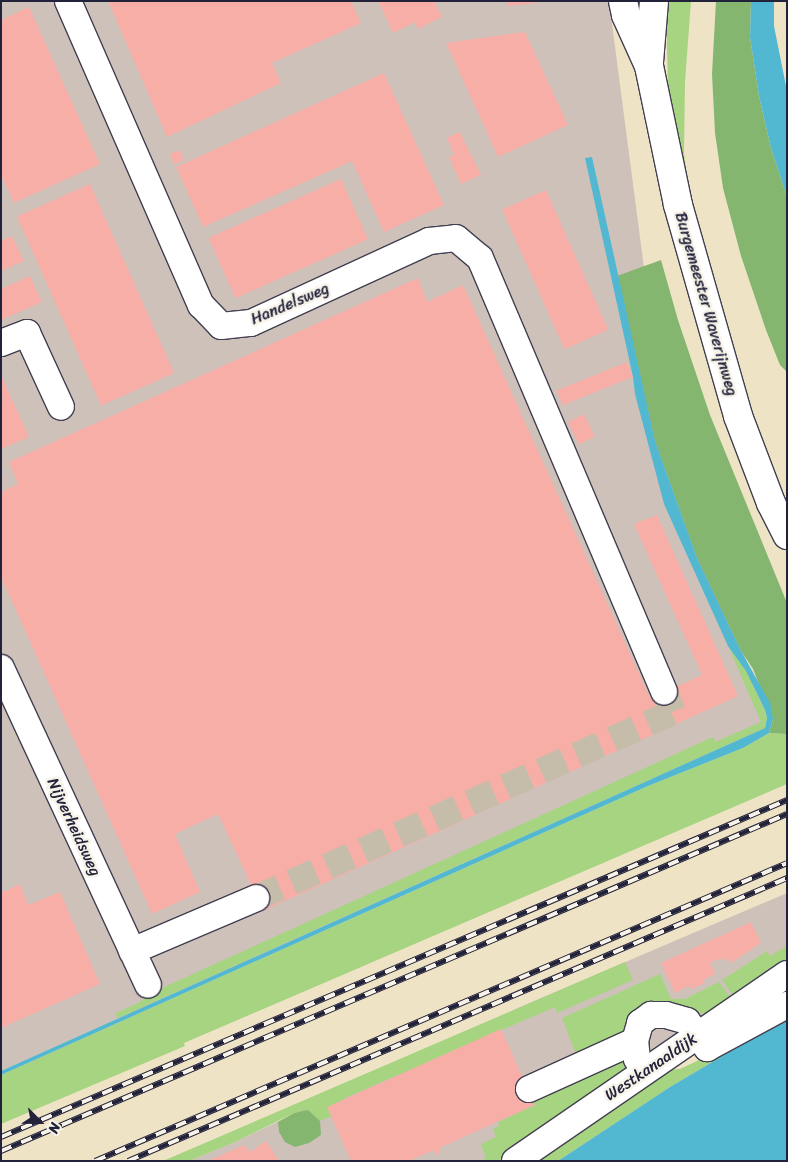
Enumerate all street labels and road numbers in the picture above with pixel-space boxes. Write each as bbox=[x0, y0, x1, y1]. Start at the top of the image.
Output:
street label: Burgemeester Waverijnweg bbox=[670, 210, 742, 398]
street label: Handelsweg bbox=[248, 279, 332, 329]
street label: Nijverheidsweg bbox=[43, 775, 105, 879]
street label: Westkanaaldijk bbox=[601, 1029, 701, 1105]

